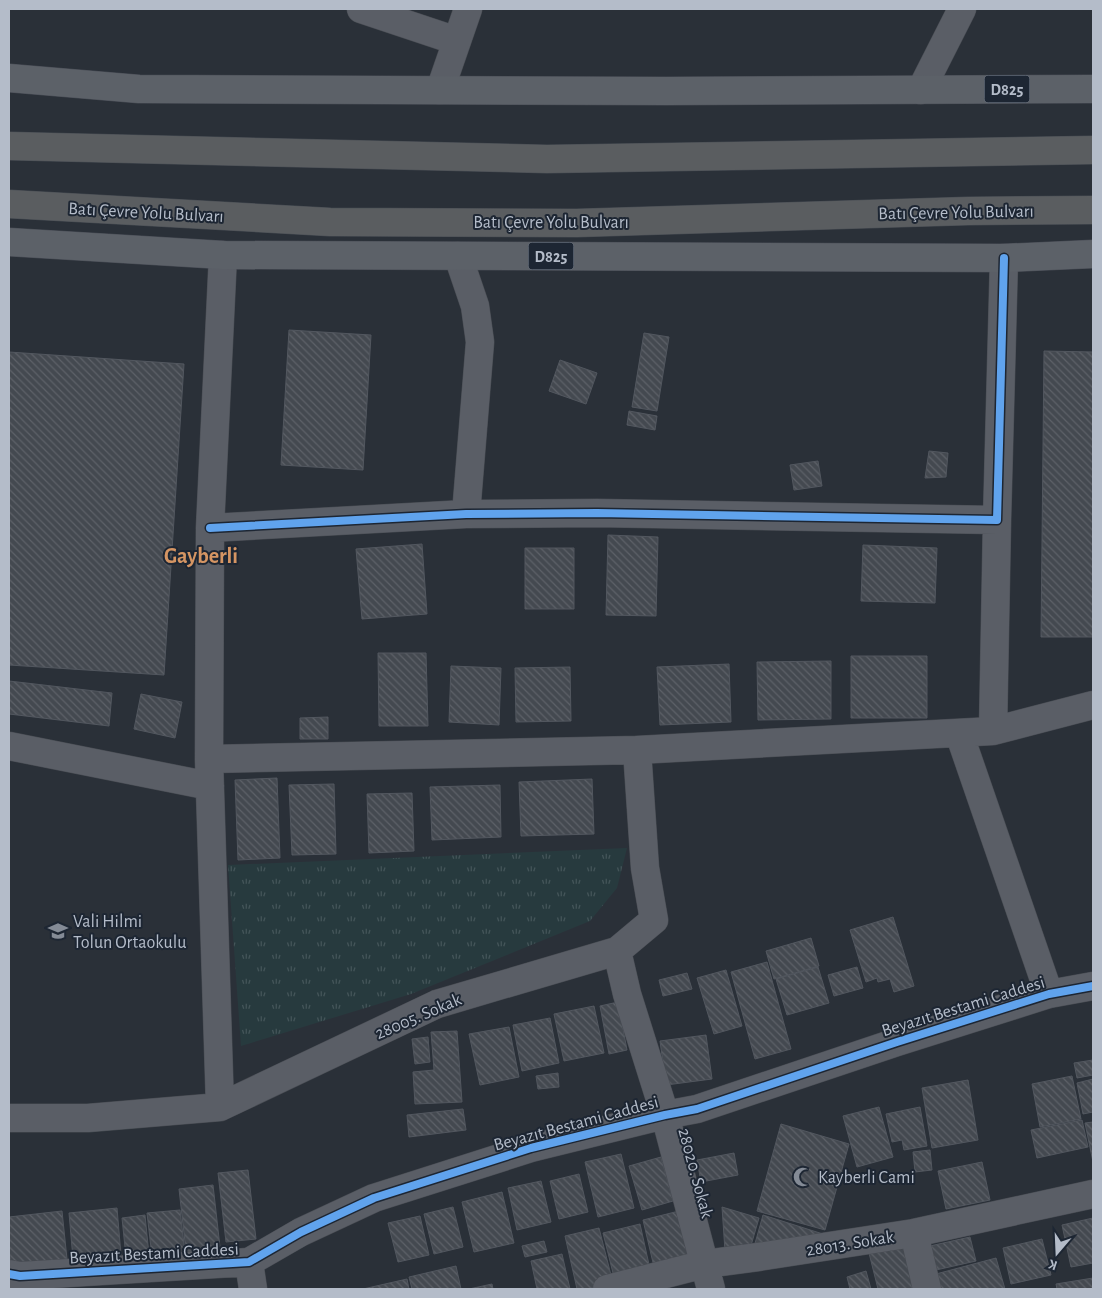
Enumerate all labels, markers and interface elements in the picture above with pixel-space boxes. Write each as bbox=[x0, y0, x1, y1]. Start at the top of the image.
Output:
road number: D825 bbox=[984, 76, 1030, 102]
street label: Batı Çevre Yolu Bulvarı bbox=[68, 200, 224, 226]
street label: Batı Çevre Yolu Bulvarı bbox=[878, 203, 1034, 223]
street label: Batı Çevre Yolu Bulvarı bbox=[473, 214, 629, 232]
road number: D825 bbox=[528, 242, 574, 270]
district label: Gayberli bbox=[164, 545, 238, 568]
place label: Vali Hilmi Tolun Ortaokulu bbox=[73, 913, 186, 952]
school or university icon: Vali Hilmi Tolun Ortaokulu bbox=[47, 920, 69, 942]
street label: Beyazıt Bestami Caddesi bbox=[880, 974, 1047, 1040]
street label: 28005. Sokak bbox=[373, 990, 465, 1043]
street label: Beyazıt Bestami Caddesi bbox=[492, 1093, 661, 1155]
street label: 28020. Sokak bbox=[674, 1126, 716, 1221]
mosque icon: Kayberli Cami bbox=[792, 1166, 814, 1188]
place label: Kayberli Cami bbox=[818, 1169, 915, 1187]
street label: 28013. Sokak bbox=[805, 1228, 896, 1260]
north arrow bbox=[1032, 1228, 1082, 1278]
street label: Beyazıt Bestami Caddesi bbox=[69, 1241, 239, 1267]
text: K bbox=[1046, 1256, 1059, 1272]

